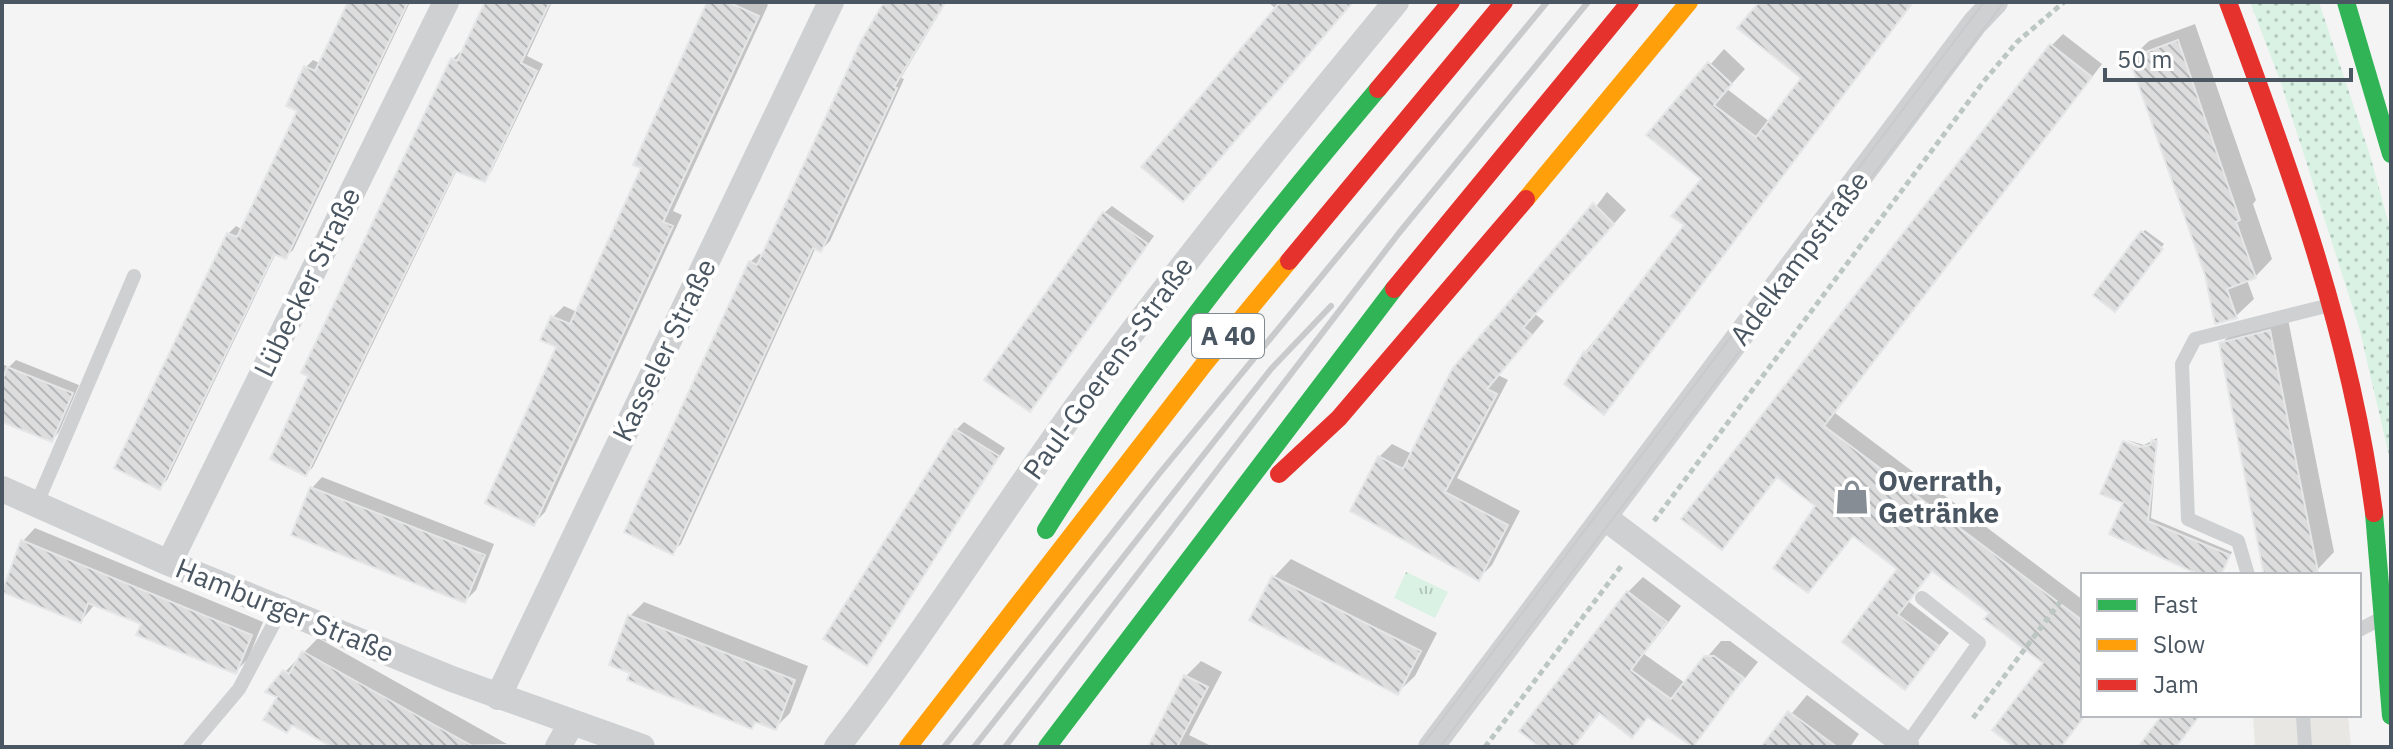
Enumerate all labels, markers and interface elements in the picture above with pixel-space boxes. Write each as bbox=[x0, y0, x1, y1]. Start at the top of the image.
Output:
scale bar bbox=[2105, 32, 2351, 82]
text: 50 m bbox=[2117, 43, 2172, 75]
street label: Adelkampstraße bbox=[1721, 163, 1876, 352]
street label: Lübecker Straße bbox=[245, 181, 368, 383]
street label: Paul-Goerens-Straße bbox=[1014, 249, 1201, 487]
street label: Kasseler Straße bbox=[603, 252, 724, 447]
road number: A 40 bbox=[1192, 314, 1264, 358]
place label: Overrath, Getränke bbox=[1878, 462, 2003, 531]
shop icon: Overrath, Getränke bbox=[1833, 478, 1871, 516]
street label: Hamburger Straße bbox=[171, 549, 400, 670]
legend bbox=[2081, 573, 2361, 717]
text: Fast bbox=[2153, 588, 2198, 620]
text: Slow bbox=[2153, 628, 2205, 660]
text: Jam bbox=[2153, 668, 2199, 700]

